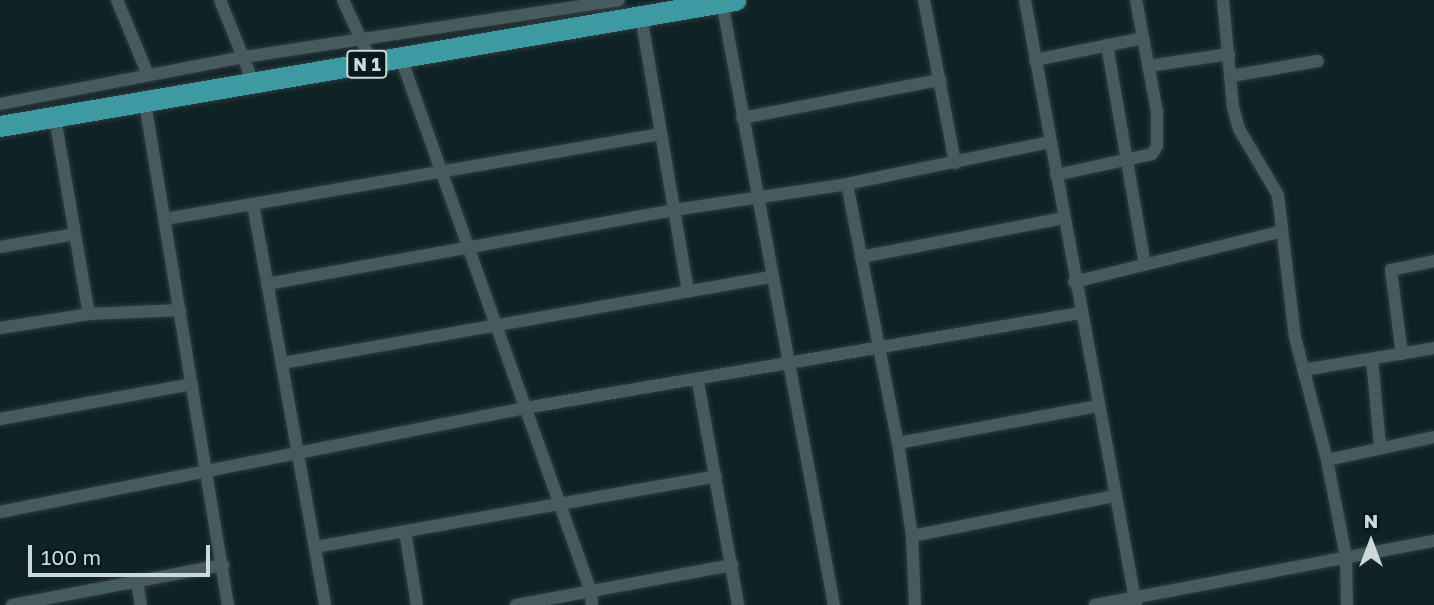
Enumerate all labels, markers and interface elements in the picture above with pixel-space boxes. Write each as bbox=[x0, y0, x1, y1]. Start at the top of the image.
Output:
road number: N 1 bbox=[346, 50, 388, 78]
north arrow bbox=[1336, 507, 1406, 577]
text: N bbox=[1364, 509, 1378, 532]
scale bar bbox=[32, 532, 214, 576]
text: 100 m bbox=[41, 544, 101, 570]

